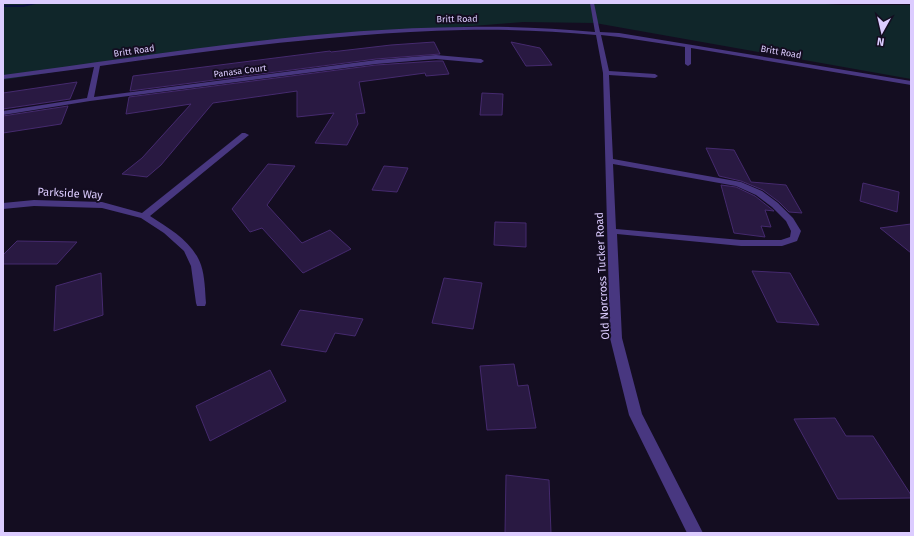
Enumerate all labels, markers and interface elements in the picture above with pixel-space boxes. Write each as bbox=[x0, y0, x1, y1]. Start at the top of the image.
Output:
north arrow bbox=[862, 12, 902, 52]
street label: Britt Road bbox=[436, 14, 478, 24]
text: N bbox=[876, 34, 885, 48]
street label: Britt Road bbox=[113, 43, 155, 59]
street label: Britt Road bbox=[760, 44, 802, 60]
street label: Panasa Court bbox=[213, 63, 268, 79]
street label: Parkside Way bbox=[37, 185, 104, 202]
street label: Old Norcross Tucker Road bbox=[593, 212, 612, 340]

